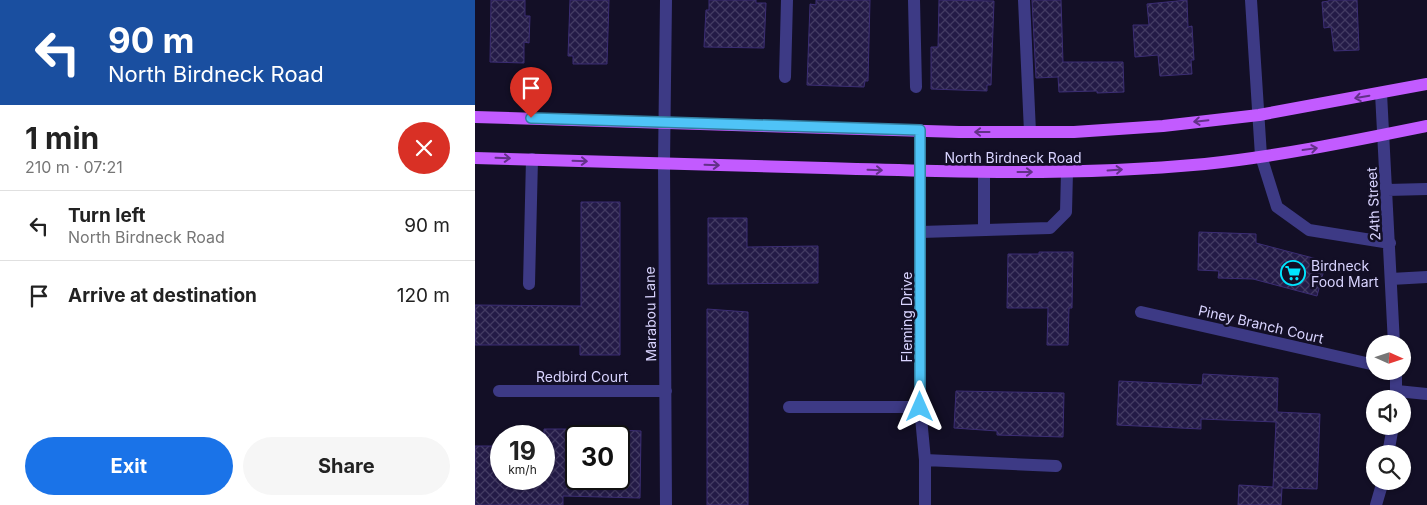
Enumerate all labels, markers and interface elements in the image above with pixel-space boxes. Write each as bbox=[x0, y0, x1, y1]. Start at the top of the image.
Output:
text: 90 m bbox=[108, 19, 195, 61]
icon: left bbox=[25, 20, 90, 85]
text: North Birdneck Road bbox=[108, 61, 324, 87]
pin bbox=[510, 67, 552, 118]
icon: arrive bbox=[517, 74, 545, 102]
one-way arrow bbox=[1354, 92, 1370, 102]
one-way arrow bbox=[1194, 116, 1210, 126]
text: 1 min bbox=[25, 120, 99, 156]
button: close bbox=[398, 122, 450, 174]
one-way arrow bbox=[974, 127, 990, 137]
one-way arrow bbox=[1301, 144, 1317, 154]
street label: North Birdneck Road bbox=[944, 149, 1082, 166]
one-way arrow bbox=[495, 154, 511, 163]
one-way arrow bbox=[572, 156, 588, 165]
text: 210 m · 07:21 bbox=[25, 157, 123, 177]
one-way arrow bbox=[704, 160, 720, 169]
one-way arrow bbox=[867, 165, 883, 174]
one-way arrow bbox=[1107, 165, 1123, 174]
street label: 24th Street bbox=[1363, 166, 1383, 241]
one-way arrow bbox=[1017, 168, 1033, 177]
text: Turn left bbox=[68, 204, 146, 227]
icon: left bbox=[25, 212, 53, 240]
text: 90 m bbox=[404, 214, 450, 237]
text: North Birdneck Road bbox=[68, 227, 225, 247]
place label: Birdneck Food Mart bbox=[1311, 257, 1379, 290]
supermarket icon: Birdneck Food Mart bbox=[1280, 260, 1306, 286]
street label: Marabou Lane bbox=[641, 266, 659, 362]
street label: Fleming Drive bbox=[898, 271, 915, 363]
icon: arrive bbox=[25, 282, 53, 310]
text: Arrive at destination bbox=[68, 284, 257, 307]
text: 120 m bbox=[397, 284, 450, 307]
street label: Piney Branch Court bbox=[1197, 301, 1326, 347]
north arrow bbox=[1366, 335, 1411, 380]
map controls bbox=[1366, 335, 1411, 490]
street label: Redbird Court bbox=[536, 368, 628, 385]
position arrow bbox=[893, 380, 945, 432]
button: sound bbox=[1366, 390, 1411, 435]
speed limit sign: 30 bbox=[565, 425, 630, 490]
text: 19 bbox=[509, 436, 536, 466]
button: Exit bbox=[25, 437, 233, 495]
button: Share bbox=[243, 437, 450, 495]
button: search bbox=[1366, 445, 1411, 490]
text: km/h bbox=[508, 462, 537, 477]

